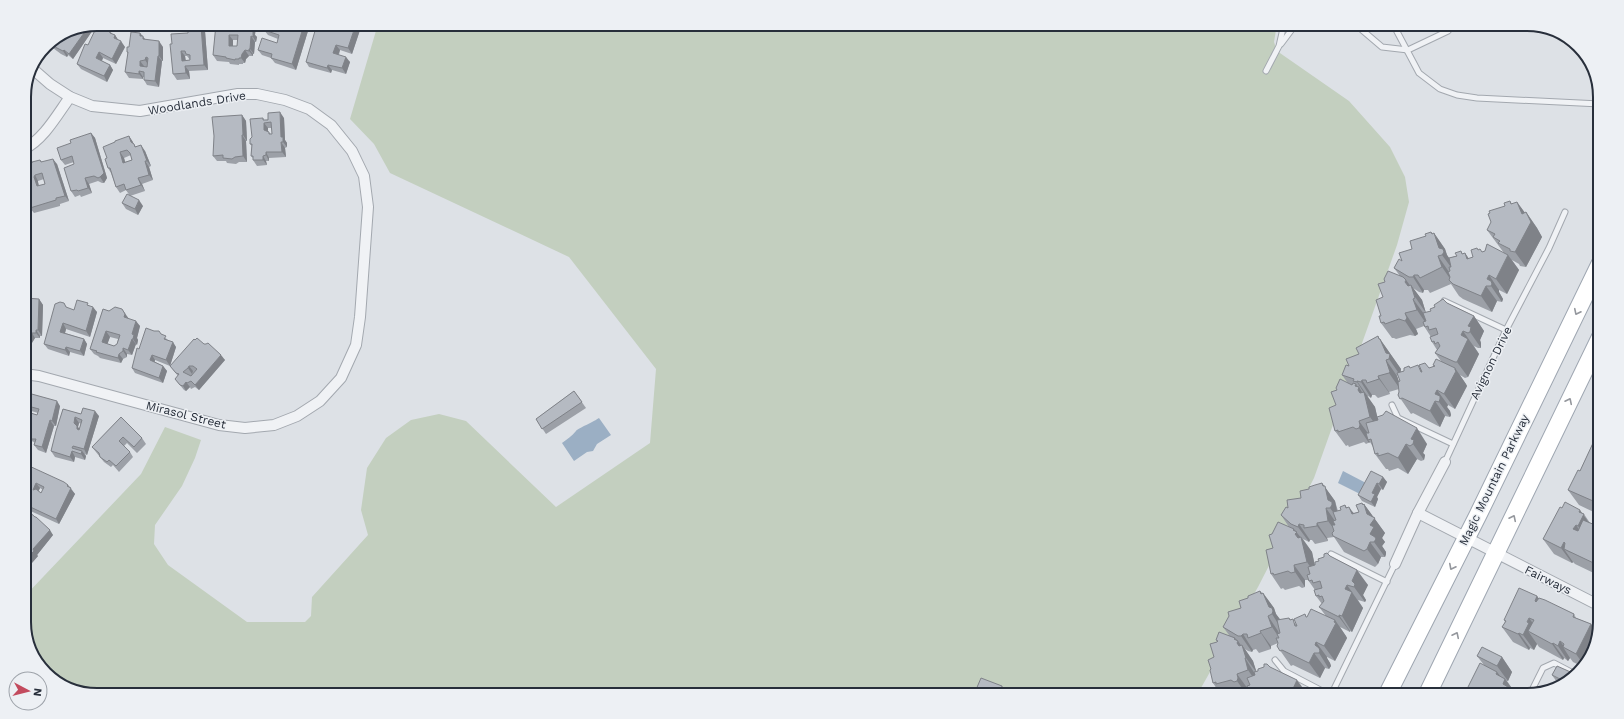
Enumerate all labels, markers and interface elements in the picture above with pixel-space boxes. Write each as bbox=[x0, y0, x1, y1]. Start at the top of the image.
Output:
street label: Woodlands Drive bbox=[147, 88, 247, 118]
one-way arrow bbox=[1574, 308, 1582, 315]
street label: Avignon Drive bbox=[1467, 324, 1515, 402]
street label: Mirasol Street bbox=[145, 398, 227, 432]
one-way arrow bbox=[1564, 398, 1572, 406]
street label: Magic Mountain Parkway bbox=[1456, 411, 1532, 548]
one-way arrow bbox=[1508, 515, 1516, 523]
one-way arrow bbox=[1449, 562, 1456, 570]
street label: Fairways bbox=[1522, 563, 1574, 597]
one-way arrow bbox=[1451, 632, 1459, 639]
north arrow bbox=[8, 671, 48, 711]
text: N bbox=[30, 687, 44, 697]

